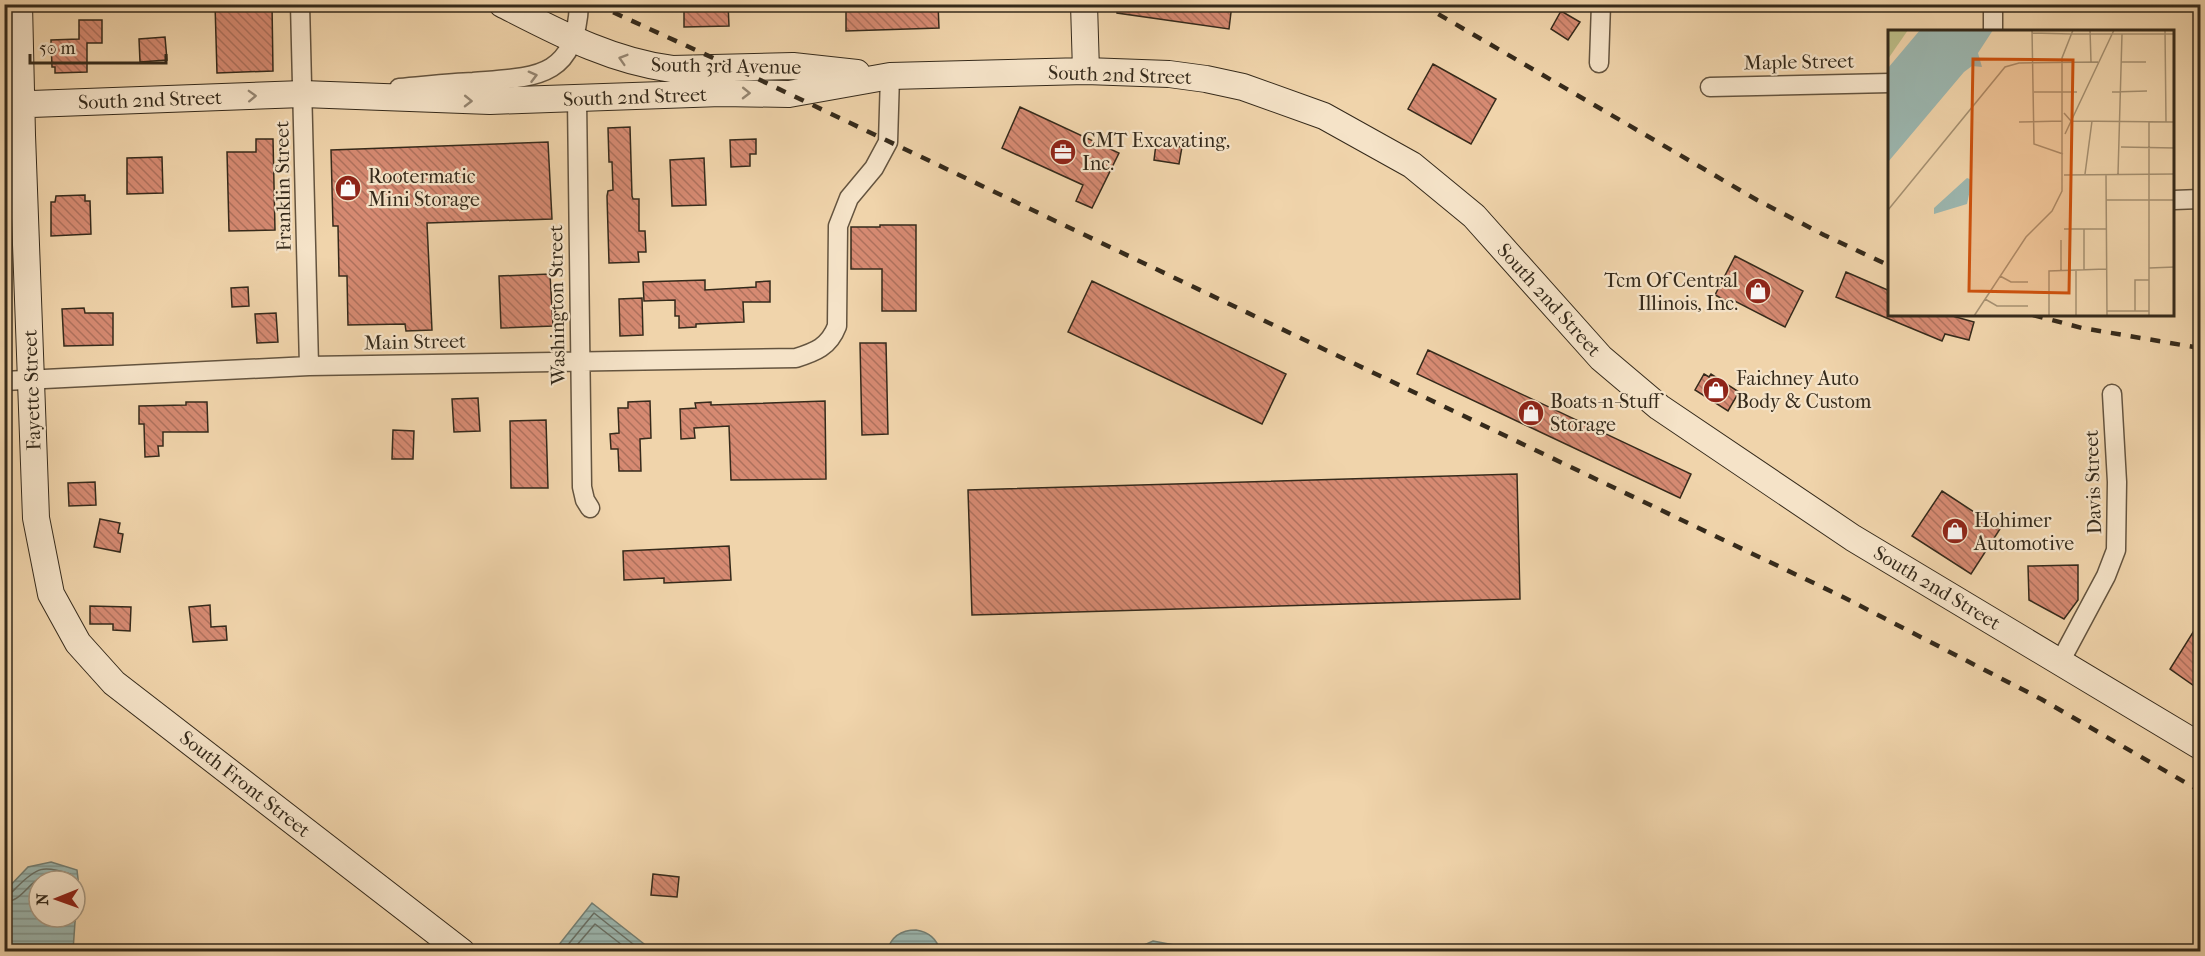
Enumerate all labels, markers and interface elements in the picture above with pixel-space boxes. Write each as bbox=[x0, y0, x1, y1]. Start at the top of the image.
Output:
scale bar bbox=[30, 27, 166, 65]
inset map bbox=[1888, 30, 2175, 316]
text: 50 m bbox=[39, 38, 76, 59]
street label: Maple Street bbox=[1744, 50, 1854, 74]
street label: South 3rd Avenue bbox=[651, 53, 801, 79]
one-way arrow bbox=[618, 54, 629, 66]
street label: South 2nd Street bbox=[1048, 61, 1192, 89]
one-way arrow bbox=[528, 70, 538, 83]
street label: South 2nd Street bbox=[563, 83, 707, 111]
street label: South 2nd Street bbox=[78, 86, 222, 114]
one-way arrow bbox=[742, 87, 751, 99]
one-way arrow bbox=[247, 90, 256, 103]
one-way arrow bbox=[463, 95, 472, 107]
street label: Franklin Street bbox=[270, 121, 296, 251]
place label: CMT Excavating, Inc. bbox=[1082, 129, 1230, 175]
office icon: CMT Excavating, Inc. bbox=[1048, 137, 1078, 167]
place label: Rootermatic Mini Storage bbox=[368, 165, 480, 211]
shop icon: Rootermatic Mini Storage bbox=[333, 173, 363, 203]
street label: Washington Street bbox=[544, 225, 570, 386]
street label: South 2nd Street bbox=[1492, 239, 1606, 361]
place label: Tcm Of Central Illinois, Inc. bbox=[1604, 269, 1738, 315]
shop icon: Tcm Of Central Illinois, Inc. bbox=[1743, 276, 1773, 306]
street label: Fayette Street bbox=[18, 329, 46, 451]
street label: Main Street bbox=[364, 330, 466, 354]
place label: Faichney Auto Body & Custom bbox=[1736, 367, 1872, 413]
shop icon: Faichney Auto Body & Custom bbox=[1701, 375, 1731, 405]
place label: Boats-n-Stuff Storage bbox=[1550, 390, 1664, 436]
shop icon: Boats-n-Stuff Storage bbox=[1516, 398, 1546, 428]
street label: Davis Street bbox=[2080, 429, 2106, 535]
place label: Hohimer Automotive bbox=[1973, 509, 2074, 555]
shop icon: Hohimer Automotive bbox=[1940, 516, 1970, 546]
street label: South 2nd Street bbox=[1869, 541, 2005, 635]
street label: South Front Street bbox=[175, 726, 315, 842]
north arrow bbox=[27, 869, 87, 929]
text: N bbox=[33, 892, 52, 905]

